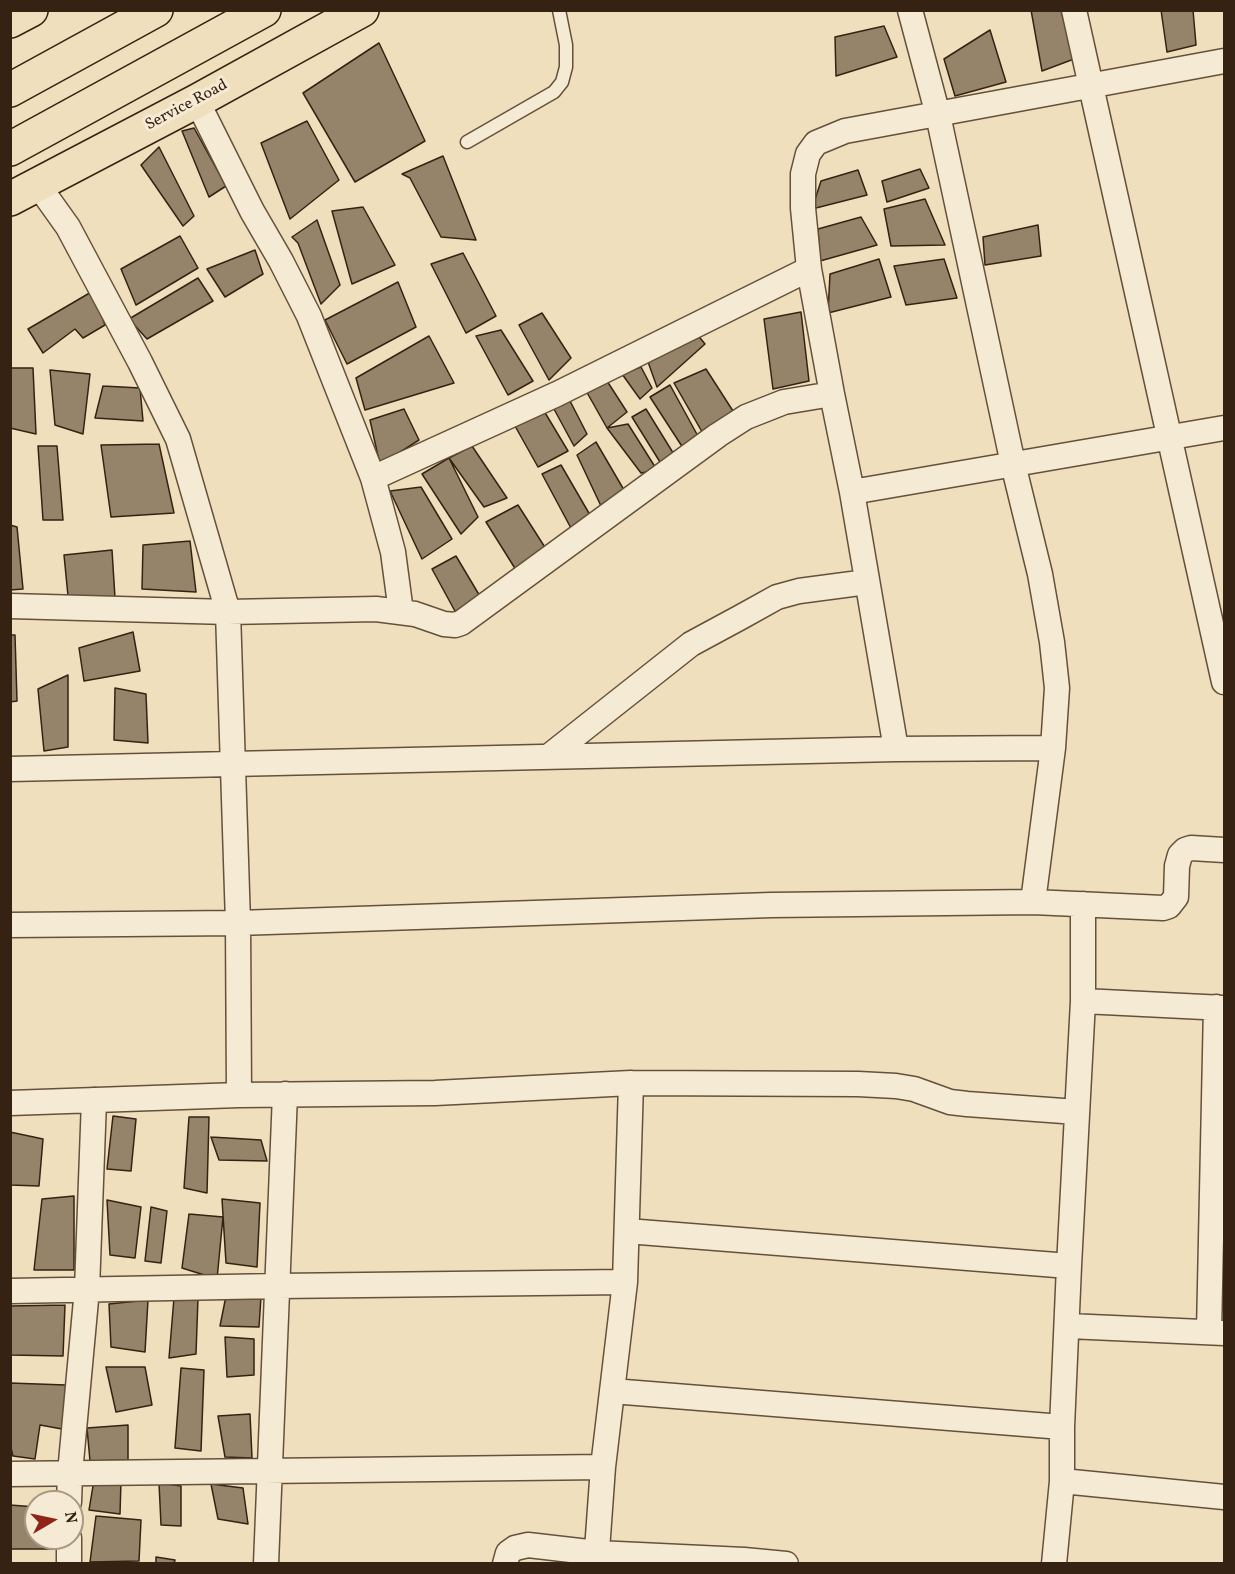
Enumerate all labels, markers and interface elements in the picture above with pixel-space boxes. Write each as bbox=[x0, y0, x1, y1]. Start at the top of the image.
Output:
street label: Service Road bbox=[143, 76, 231, 136]
north arrow bbox=[24, 1490, 84, 1550]
text: N bbox=[58, 1510, 82, 1525]

